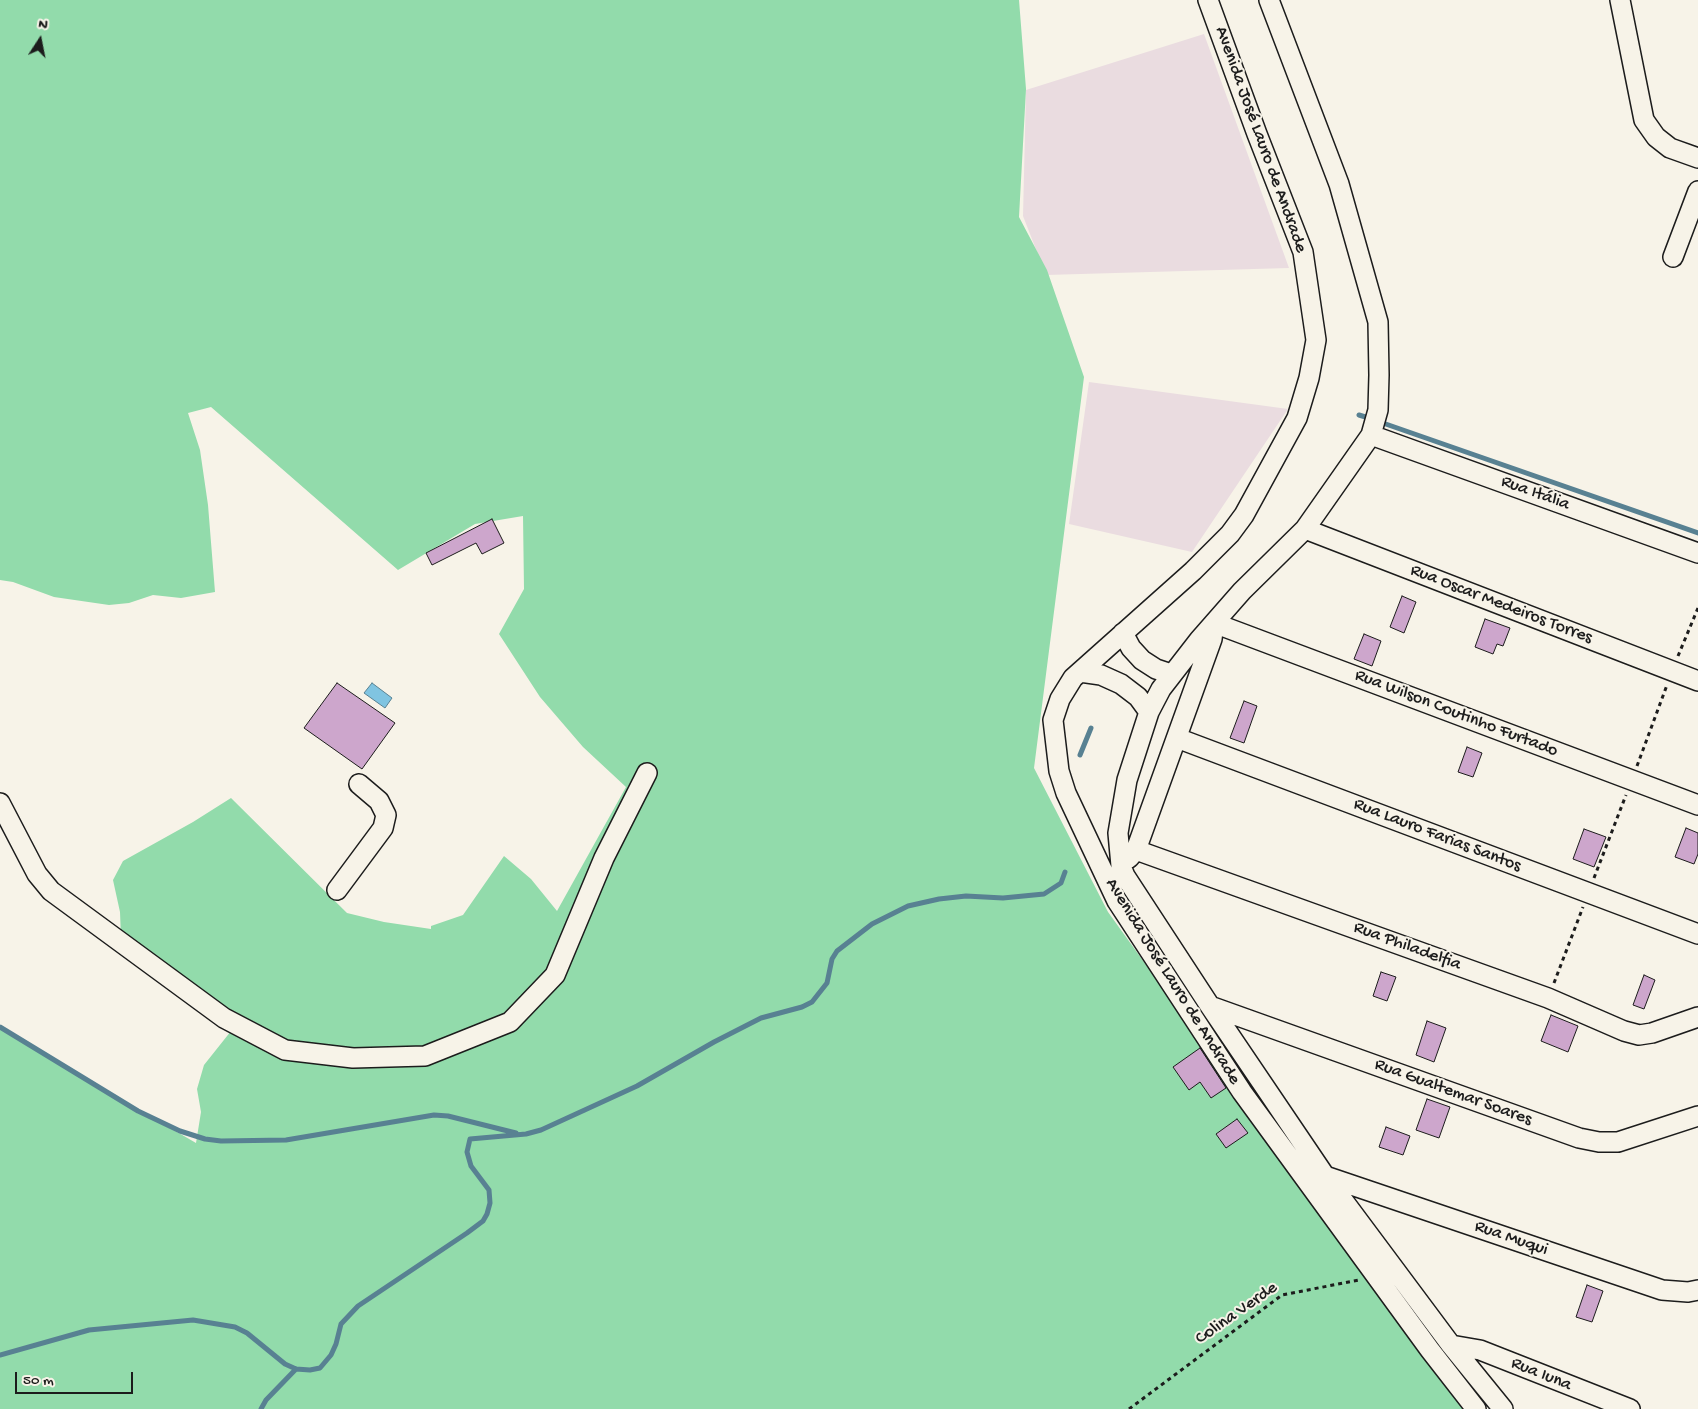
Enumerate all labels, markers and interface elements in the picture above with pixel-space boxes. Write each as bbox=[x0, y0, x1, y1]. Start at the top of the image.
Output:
north arrow bbox=[15, 15, 65, 65]
text: N bbox=[37, 16, 49, 34]
street label: Avenida José Lauro de Andrade bbox=[1209, 24, 1311, 256]
street label: Rua Itália bbox=[1498, 472, 1572, 516]
street label: Rua Oscar Medeiros Torres bbox=[1407, 560, 1595, 650]
street label: Rua Wilson Coutinho Furtado bbox=[1351, 665, 1561, 763]
street label: Rua Lauro Farias Santos bbox=[1350, 794, 1524, 878]
street label: Avenida José Lauro de Andrade bbox=[1099, 875, 1245, 1089]
street label: Rua Philadelfia bbox=[1350, 918, 1464, 976]
street label: Rua Gualtemar Soares bbox=[1371, 1054, 1535, 1132]
street label: Rua Muqui bbox=[1471, 1216, 1551, 1262]
street label: Colina Verde bbox=[1192, 1278, 1282, 1350]
street label: Rua Iuna bbox=[1508, 1353, 1574, 1397]
scale bar bbox=[18, 1362, 135, 1394]
text: 50 m bbox=[23, 1372, 54, 1390]

